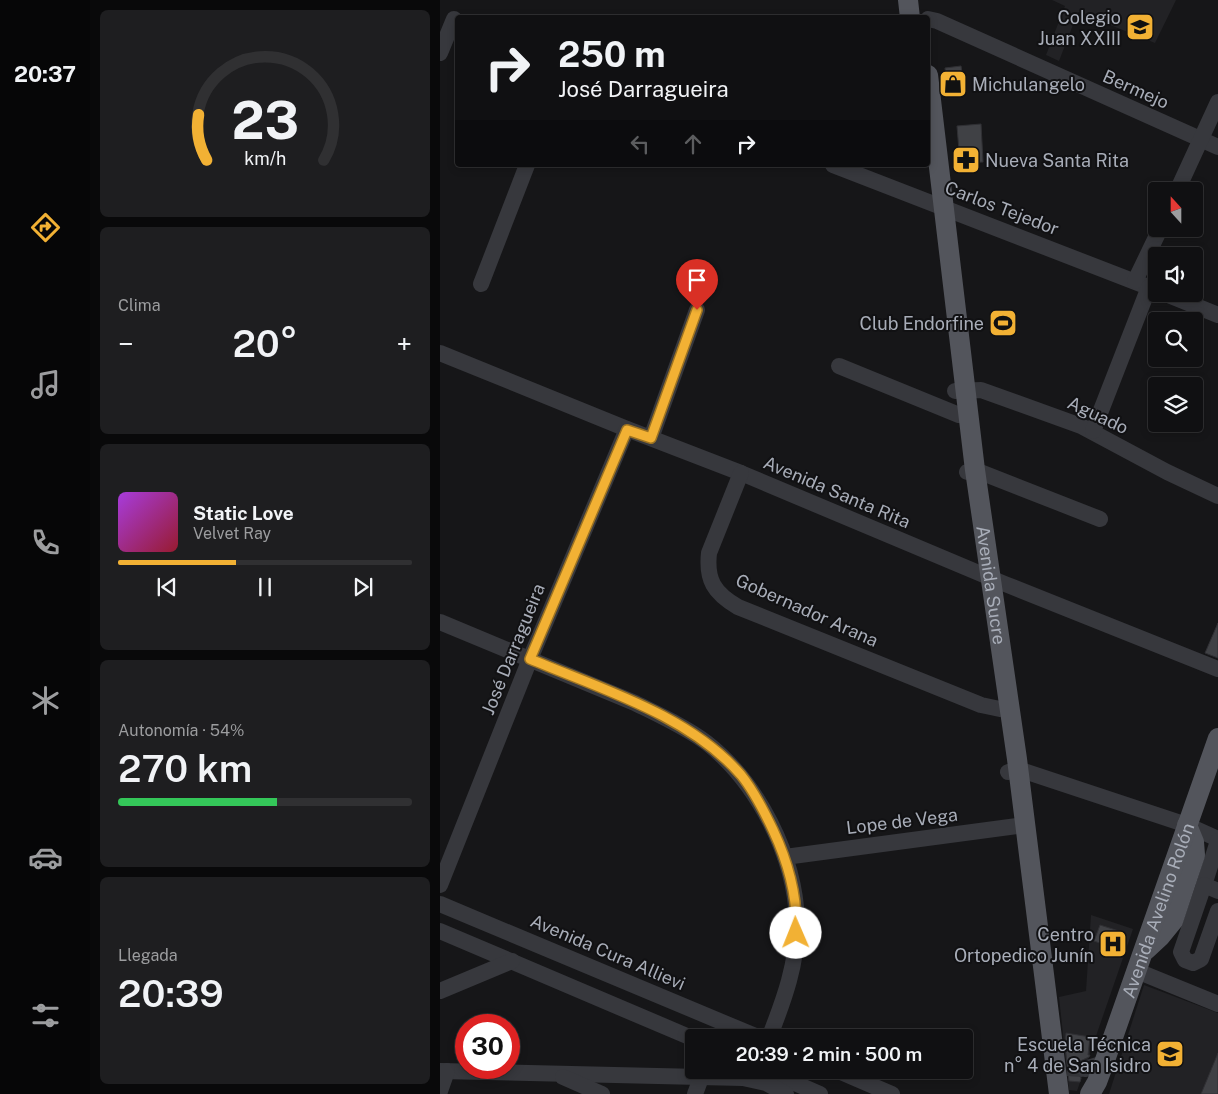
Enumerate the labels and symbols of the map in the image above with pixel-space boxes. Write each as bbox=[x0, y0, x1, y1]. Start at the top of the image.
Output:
place label: Colegio Juan XXIII bbox=[1038, 7, 1121, 49]
school or university icon: Colegio Juan XXIII bbox=[1125, 12, 1155, 42]
street label: Bermejo bbox=[1100, 65, 1172, 113]
shop icon: Michulangelo bbox=[938, 69, 968, 99]
place label: Michulangelo bbox=[972, 74, 1085, 95]
pharmacy icon: Nueva Santa Rita bbox=[951, 145, 981, 175]
place label: Nueva Santa Rita bbox=[985, 150, 1129, 171]
street label: Carlos Tejedor bbox=[942, 177, 1062, 239]
north arrow bbox=[1148, 182, 1202, 238]
pin bbox=[676, 259, 718, 310]
sports icon: Club Endorfine bbox=[988, 308, 1018, 338]
place label: Club Endorfine bbox=[860, 313, 984, 334]
street label: Aguado bbox=[1064, 392, 1132, 438]
street label: Avenida Santa Rita bbox=[760, 452, 914, 532]
street label: Avenida Sucre bbox=[973, 524, 1011, 646]
street label: Gobernador Arana bbox=[733, 569, 881, 651]
street label: José Darragueira bbox=[477, 580, 549, 718]
street label: Lope de Vega bbox=[845, 804, 959, 838]
street label: Avenida Avelino Rolón bbox=[1117, 820, 1198, 1001]
position arrow bbox=[769, 906, 821, 958]
street label: Avenida Cura Allievi bbox=[527, 910, 689, 994]
place label: Centro Ortopedico Junín bbox=[954, 924, 1094, 966]
hospital icon: Centro Ortopedico Junín bbox=[1098, 929, 1128, 959]
speed limit sign: 30 bbox=[455, 1014, 520, 1079]
place label: Escuela Técnica n° 4 de San Isidro bbox=[1004, 1034, 1151, 1076]
school or university icon: Escuela Técnica n° 4 de San Isidro bbox=[1155, 1039, 1185, 1069]

